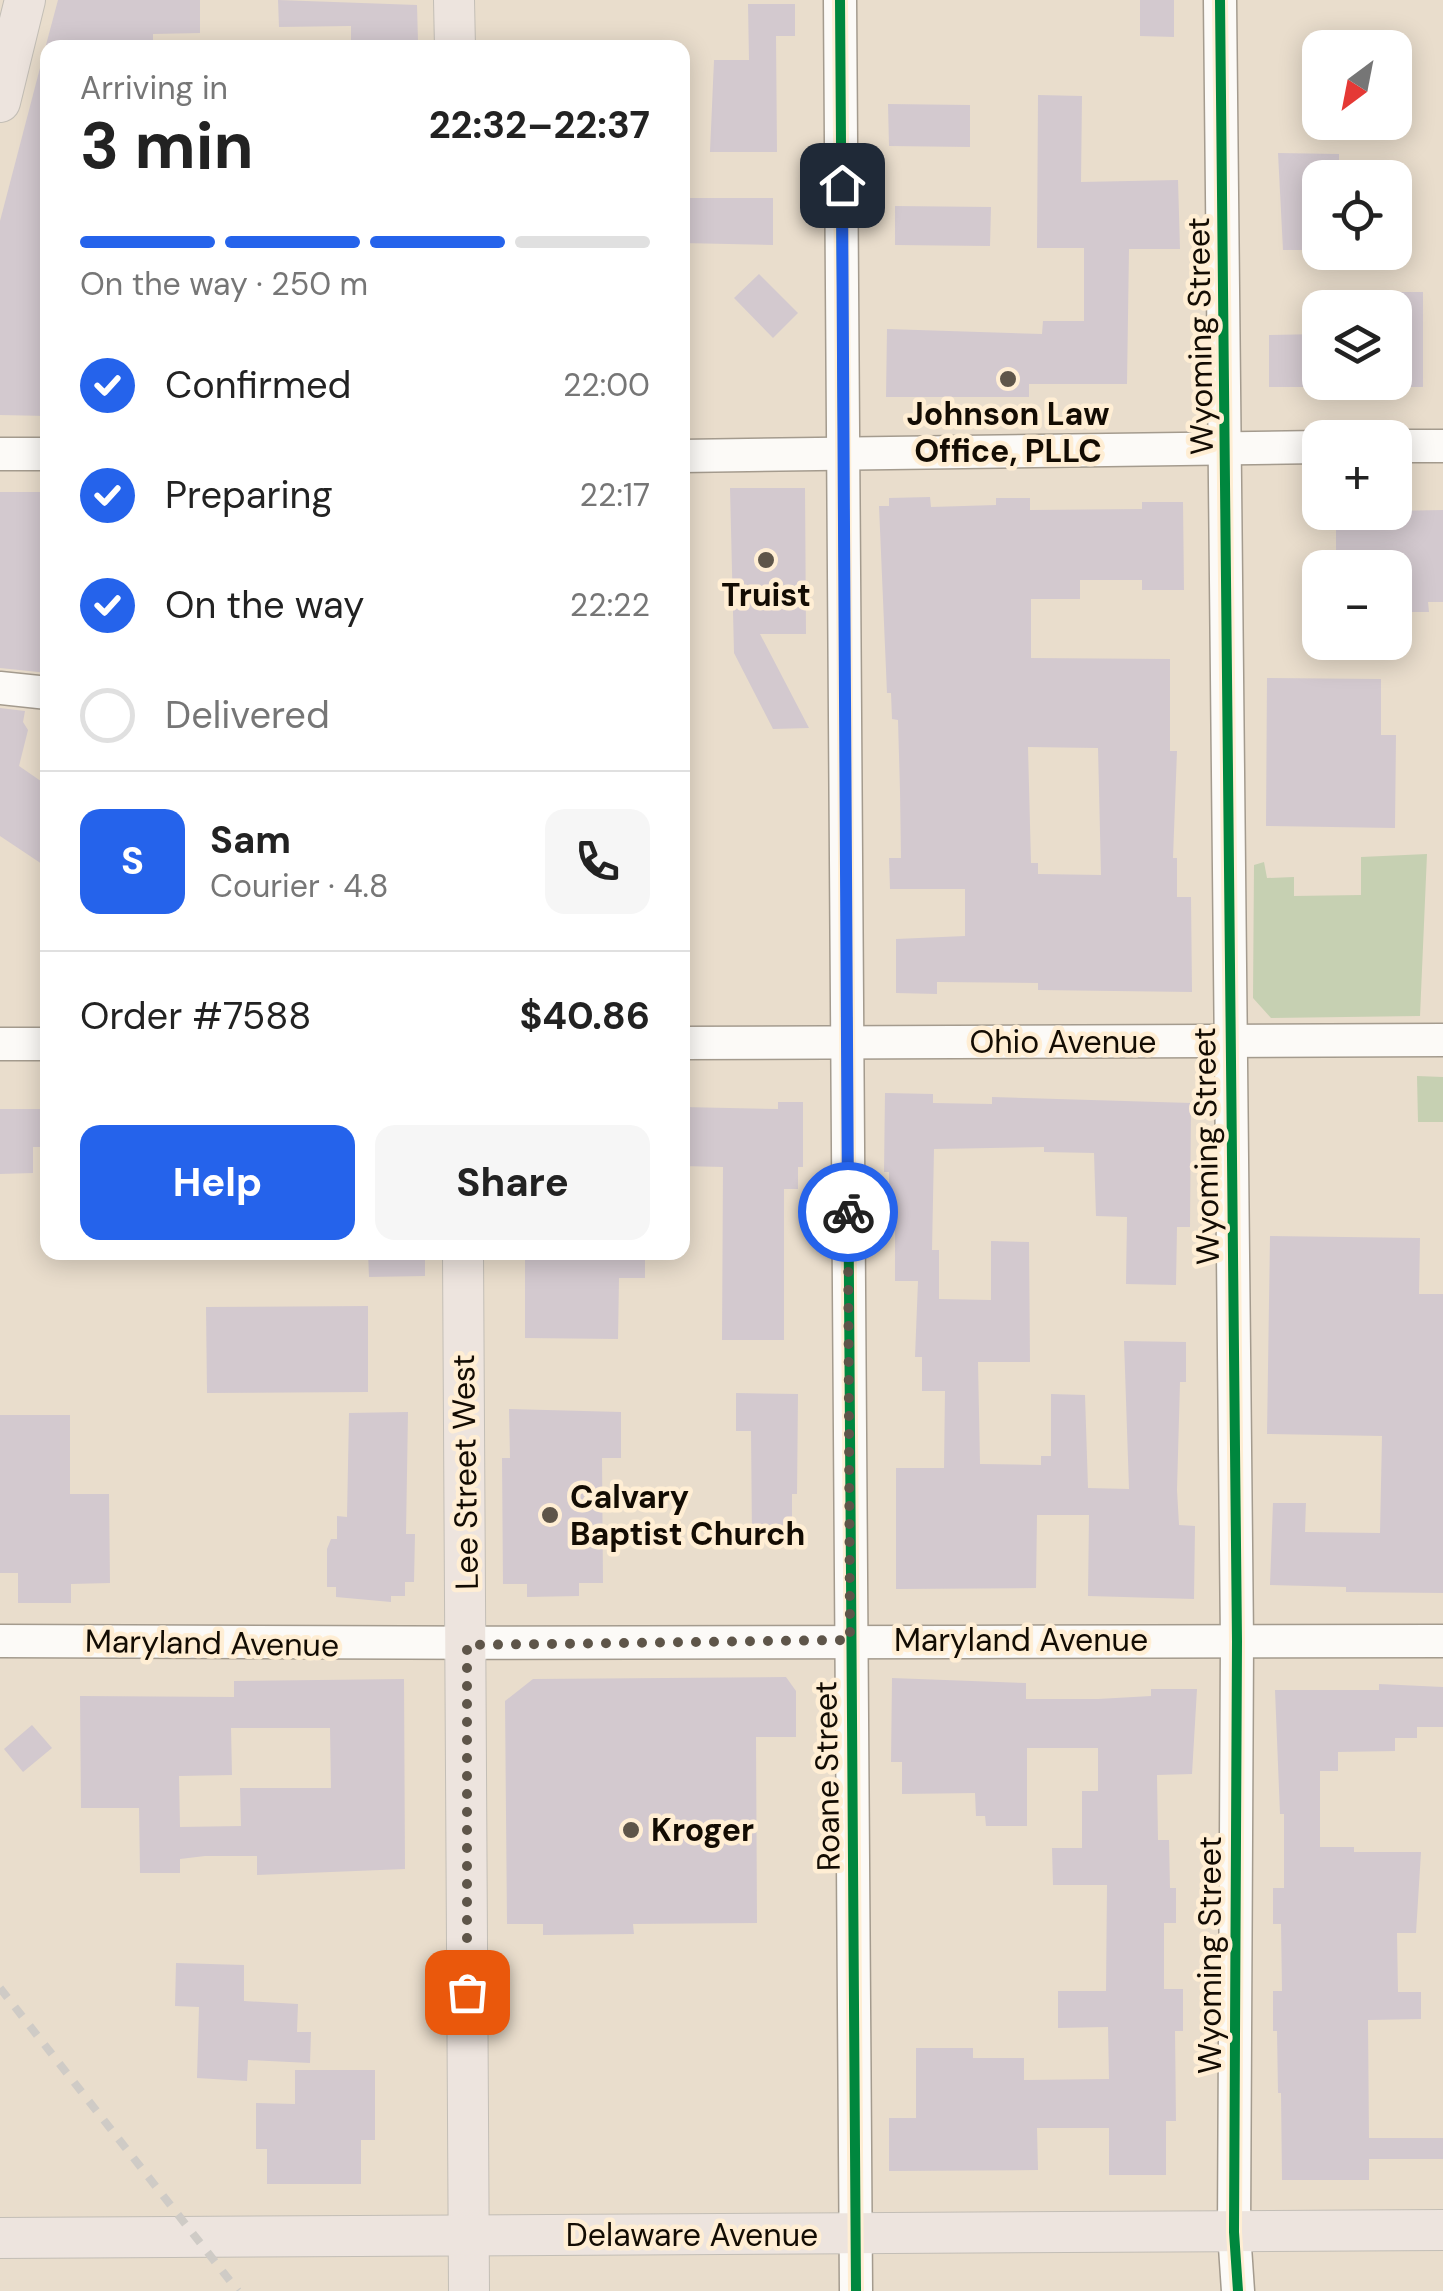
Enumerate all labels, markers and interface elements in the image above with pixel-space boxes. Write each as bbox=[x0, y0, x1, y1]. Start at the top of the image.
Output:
north arrow bbox=[1302, 30, 1412, 140]
map controls bbox=[1302, 30, 1412, 660]
text: Arriving in bbox=[80, 67, 228, 109]
text: 22:32–22:37 bbox=[429, 100, 650, 150]
text: 3 min bbox=[80, 104, 254, 188]
pin bbox=[800, 143, 885, 228]
icon: home bbox=[815, 158, 870, 213]
button: locate bbox=[1302, 160, 1412, 270]
street label: Wyoming Street bbox=[1177, 217, 1223, 455]
text: On the way · 250 m bbox=[80, 263, 368, 305]
button: layers bbox=[1302, 290, 1412, 400]
icon: check bbox=[80, 358, 135, 413]
text: Confirmed bbox=[165, 360, 351, 410]
text: 22:00 bbox=[563, 364, 650, 406]
marker: Johnson Law Office, PLLC bbox=[997, 368, 1019, 390]
place label: Johnson Law Office, PLLC bbox=[907, 393, 1109, 472]
button: + bbox=[1302, 420, 1412, 530]
icon: check bbox=[80, 468, 135, 523]
text: Preparing bbox=[165, 470, 333, 520]
text: 22:17 bbox=[580, 474, 650, 516]
marker: Truist bbox=[755, 549, 777, 571]
button: − bbox=[1302, 550, 1412, 660]
place label: Truist bbox=[721, 574, 811, 616]
icon: check bbox=[80, 578, 135, 633]
text: On the way bbox=[165, 580, 364, 630]
text: 22:22 bbox=[570, 584, 650, 626]
text: Delivered bbox=[165, 690, 330, 740]
button: phone bbox=[545, 809, 650, 914]
text: Sam bbox=[210, 815, 291, 865]
text: S bbox=[121, 836, 144, 886]
text: Courier · 4.8 bbox=[210, 865, 388, 907]
text: Order #7588 bbox=[80, 991, 311, 1041]
text: $40.86 bbox=[519, 991, 650, 1041]
street label: Ohio Avenue bbox=[969, 1021, 1157, 1063]
street label: Wyoming Street bbox=[1183, 1027, 1229, 1265]
button: Help bbox=[80, 1125, 355, 1240]
button: Share bbox=[375, 1125, 650, 1240]
courier bbox=[798, 1162, 898, 1262]
icon: bike bbox=[821, 1185, 876, 1240]
street label: Lee Street West bbox=[442, 1354, 488, 1590]
place label: Calvary Baptist Church bbox=[570, 1476, 805, 1555]
marker: Calvary Baptist Church bbox=[539, 1504, 561, 1526]
street label: Maryland Avenue bbox=[894, 1619, 1148, 1661]
street label: Maryland Avenue bbox=[85, 1620, 339, 1666]
street label: Roane Street bbox=[804, 1681, 850, 1871]
place label: Kroger bbox=[651, 1809, 754, 1851]
marker: Kroger bbox=[620, 1819, 642, 1841]
street label: Wyoming Street bbox=[1189, 1836, 1231, 2074]
pin bbox=[425, 1950, 510, 2035]
icon: bag bbox=[440, 1965, 495, 2020]
street label: Delaware Avenue bbox=[566, 2214, 818, 2256]

